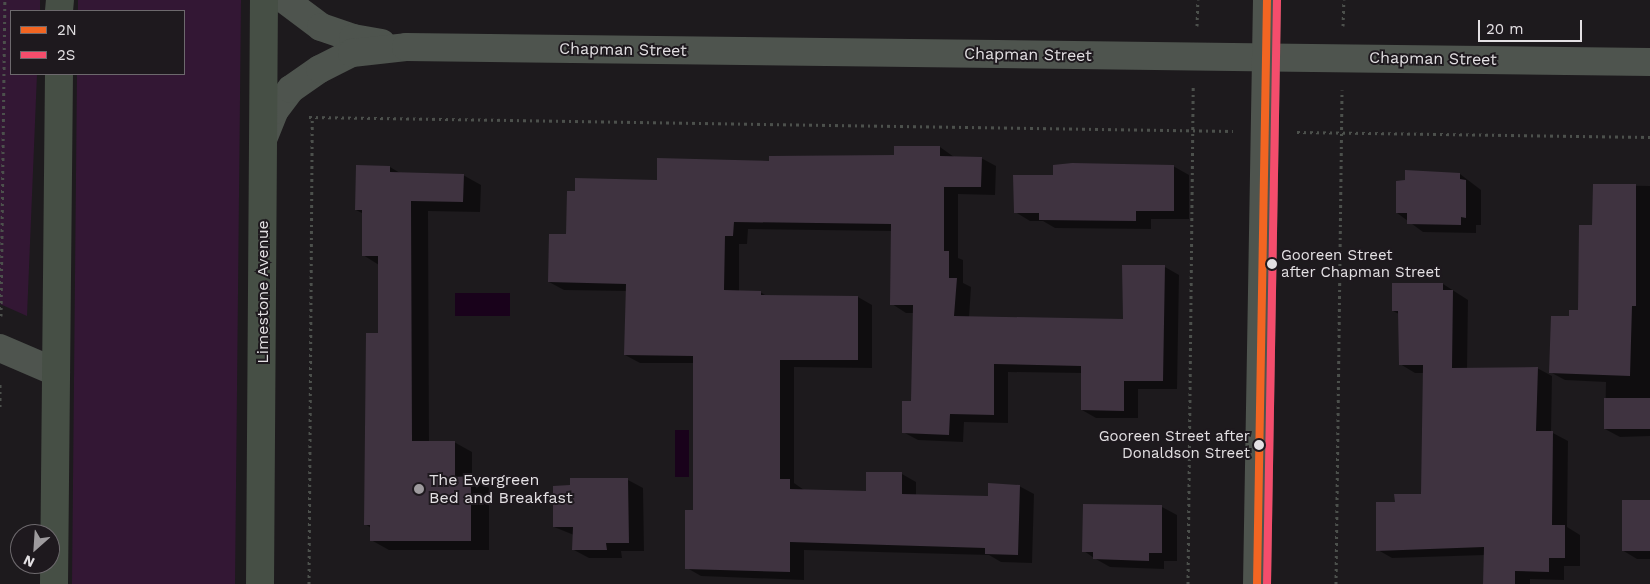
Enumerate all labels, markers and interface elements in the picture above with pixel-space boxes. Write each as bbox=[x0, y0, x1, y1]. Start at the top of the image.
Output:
legend bbox=[10, 10, 185, 75]
scale bar bbox=[1480, 10, 1584, 42]
text: 20 m bbox=[1486, 20, 1524, 38]
text: 2N bbox=[57, 21, 77, 39]
street label: Chapman Street bbox=[559, 39, 687, 61]
street label: Chapman Street bbox=[964, 44, 1092, 66]
text: 2S bbox=[57, 46, 75, 64]
street label: Chapman Street bbox=[1369, 48, 1497, 70]
street label: Limestone Avenue bbox=[253, 220, 273, 364]
place label: Gooreen Street after Chapman Street bbox=[1281, 246, 1441, 281]
marker: Gooreen Street after Chapman Street bbox=[1267, 259, 1277, 269]
place label: Gooreen Street after Donaldson Street bbox=[1099, 427, 1250, 462]
marker: Gooreen Street after Donaldson Street bbox=[1254, 440, 1264, 450]
place label: The Evergreen Bed and Breakfast bbox=[429, 470, 573, 508]
marker: The Evergreen Bed and Breakfast bbox=[413, 483, 425, 495]
north arrow bbox=[10, 524, 60, 574]
text: N bbox=[21, 552, 37, 571]

